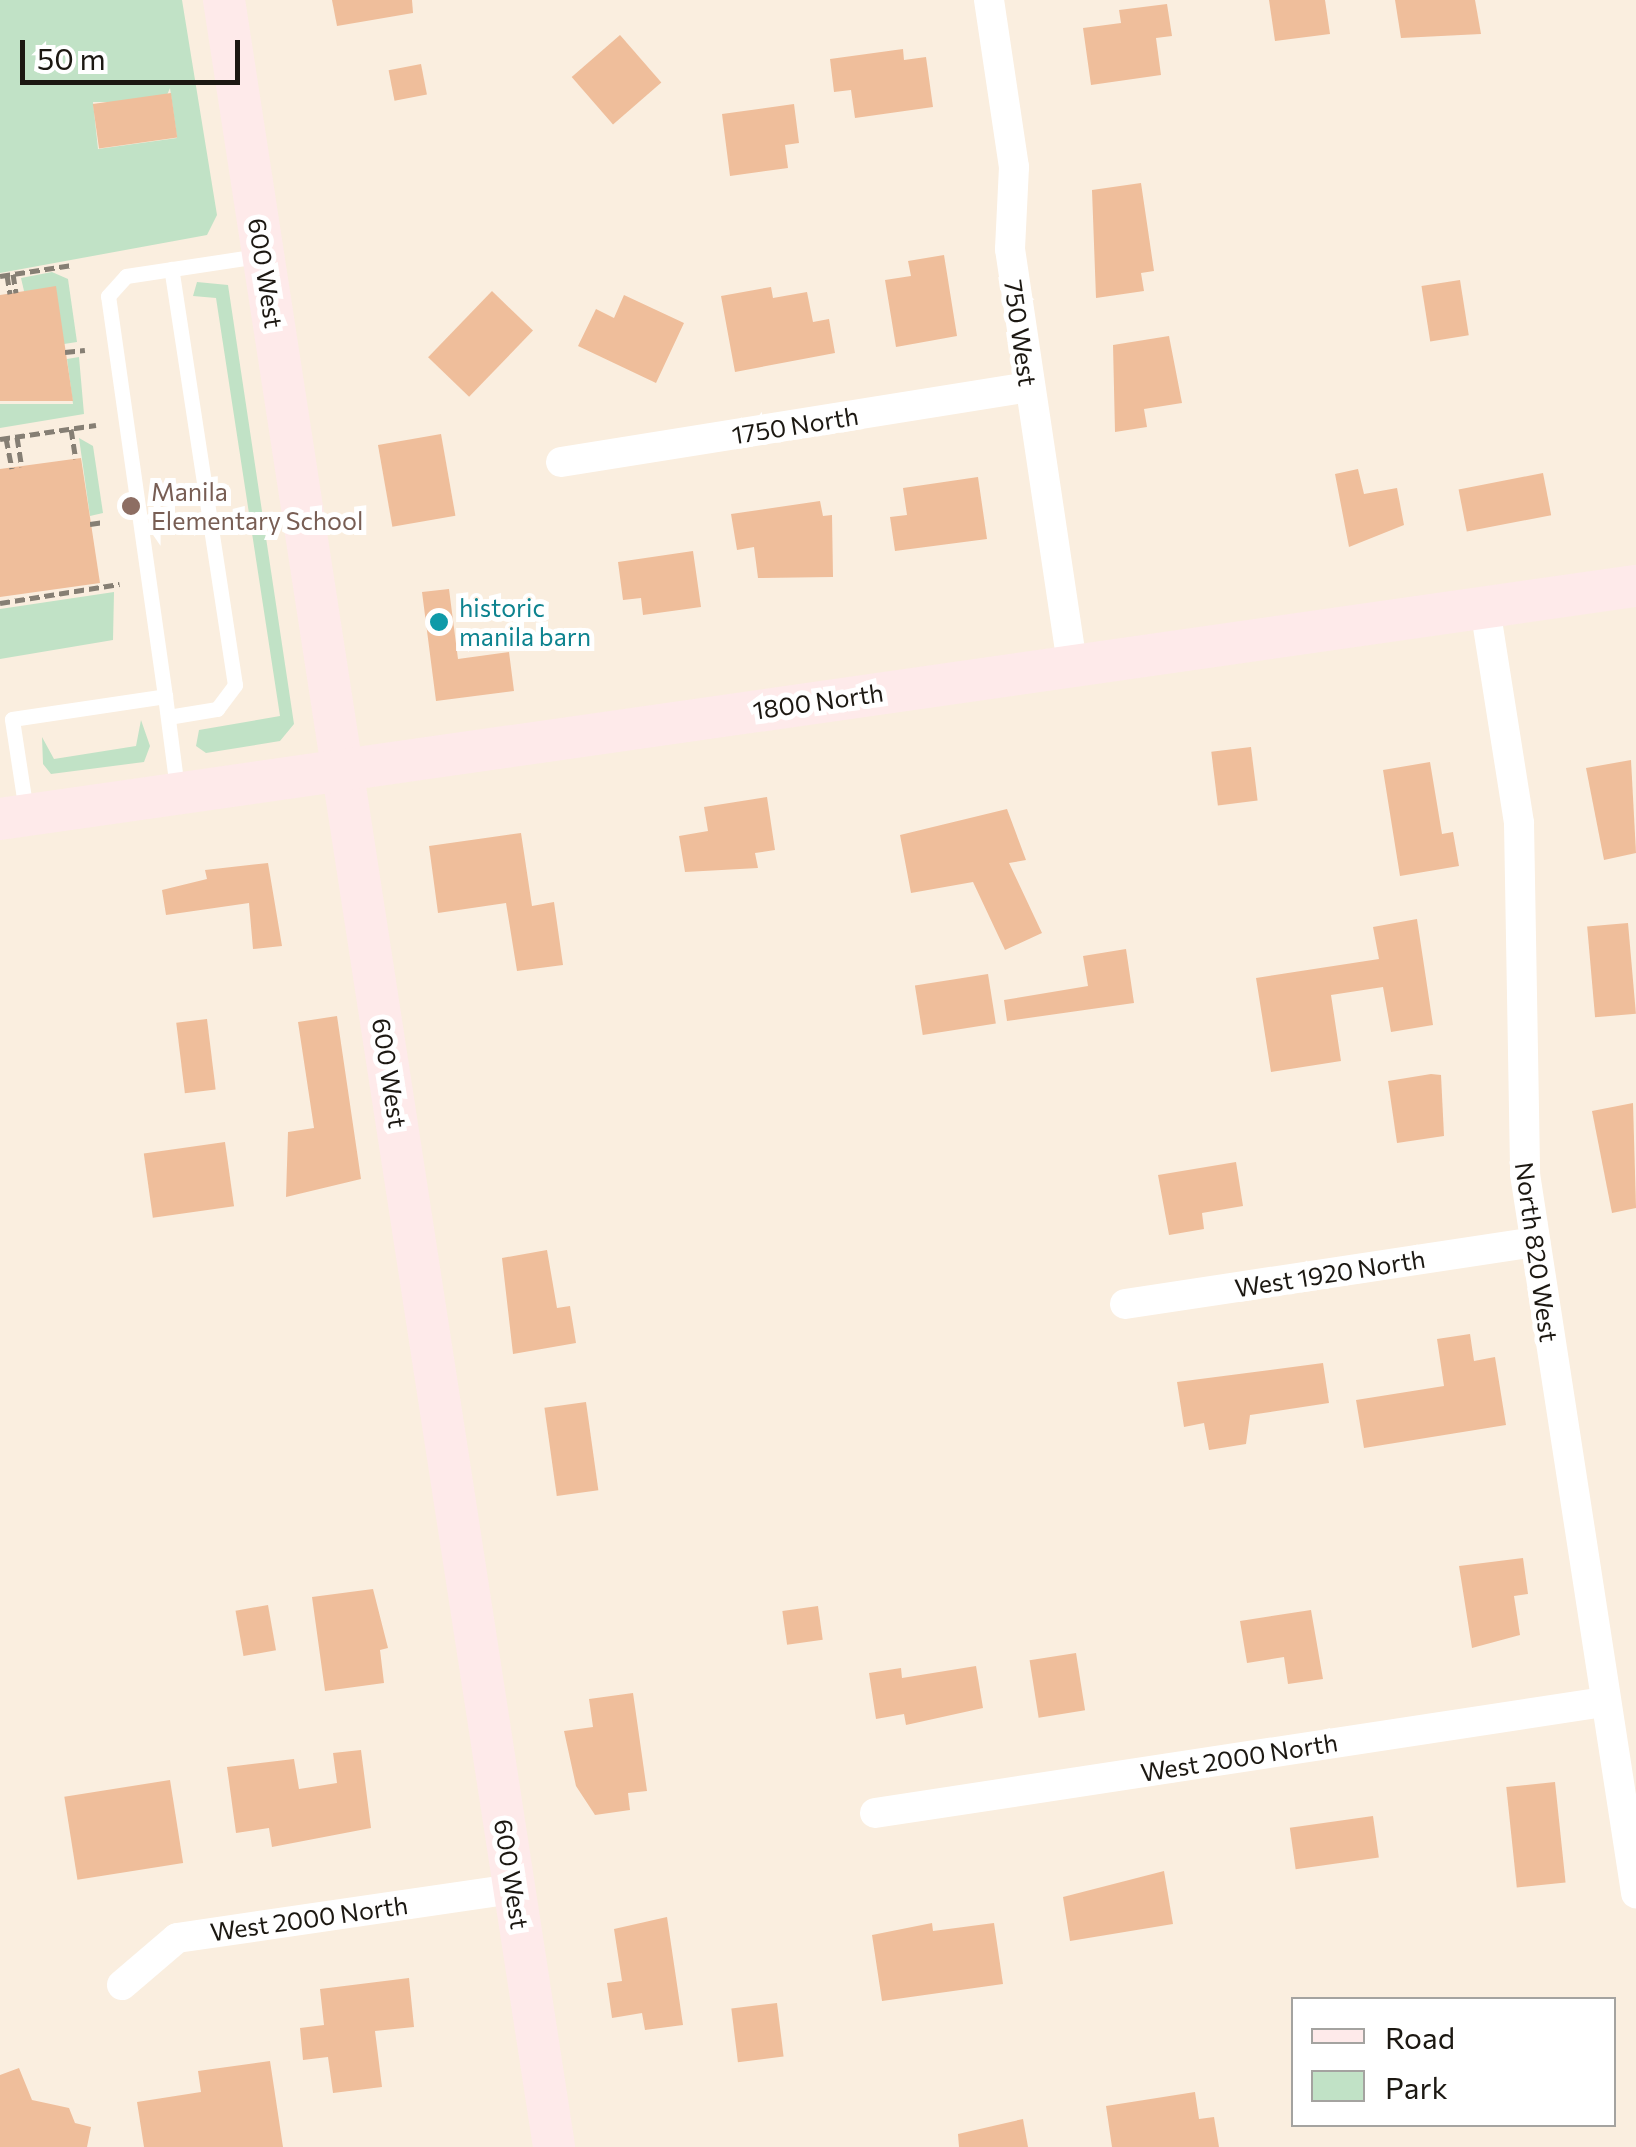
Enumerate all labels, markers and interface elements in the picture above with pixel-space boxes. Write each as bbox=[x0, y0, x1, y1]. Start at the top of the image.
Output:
scale bar bbox=[25, 20, 245, 82]
text: 50 m bbox=[37, 39, 106, 76]
street label: 600 West bbox=[242, 216, 290, 330]
street label: 750 West bbox=[999, 278, 1043, 388]
street label: 1750 North bbox=[730, 400, 860, 450]
place label: Manila Elementary School bbox=[151, 477, 363, 536]
marker: Manila Elementary School bbox=[120, 495, 142, 517]
place label: historic manila barn bbox=[459, 593, 591, 652]
marker: historic manila barn bbox=[428, 611, 450, 633]
street label: 1800 North bbox=[751, 677, 885, 725]
street label: 600 West bbox=[366, 1016, 414, 1130]
street label: North 820 West bbox=[1510, 1160, 1564, 1344]
street label: West 1920 North bbox=[1233, 1243, 1427, 1303]
street label: West 2000 North bbox=[1138, 1727, 1340, 1787]
street label: 600 West bbox=[488, 1817, 536, 1931]
street label: West 2000 North bbox=[208, 1889, 410, 1947]
legend bbox=[1291, 1997, 1616, 2127]
text: Road bbox=[1385, 2018, 1455, 2055]
text: Park bbox=[1385, 2068, 1448, 2105]

